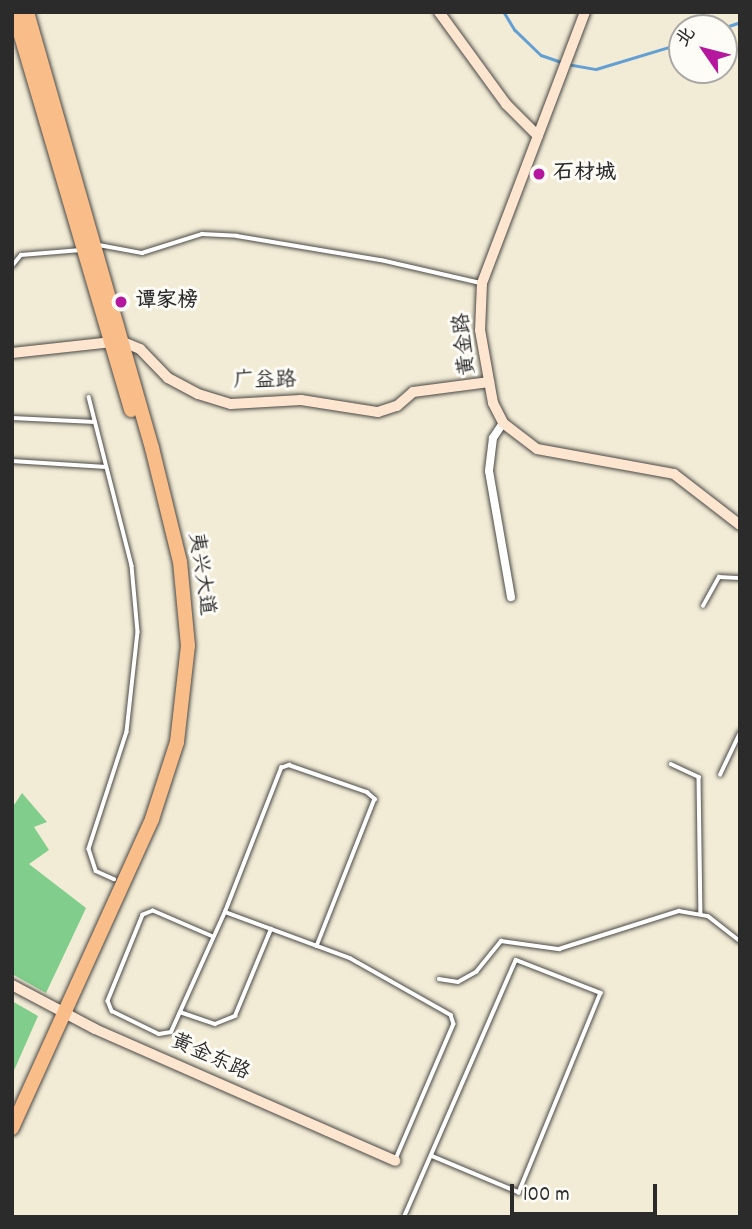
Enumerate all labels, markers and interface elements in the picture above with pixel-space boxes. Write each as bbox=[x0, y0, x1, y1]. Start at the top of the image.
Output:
north arrow bbox=[668, 14, 738, 84]
text: 北 bbox=[671, 22, 704, 53]
place label: 石材城 bbox=[553, 161, 616, 187]
marker: 石材城 bbox=[531, 166, 547, 182]
place label: 谭家榜 bbox=[135, 289, 198, 315]
marker: 谭家榜 bbox=[113, 294, 129, 310]
street label: 黄金路 bbox=[450, 311, 482, 377]
street label: 广益路 bbox=[233, 369, 297, 395]
street label: 夷兴大道 bbox=[182, 531, 218, 617]
street label: 黄金东路 bbox=[167, 1029, 253, 1087]
scale bar bbox=[514, 1170, 661, 1214]
text: 100 m bbox=[523, 1181, 570, 1211]

